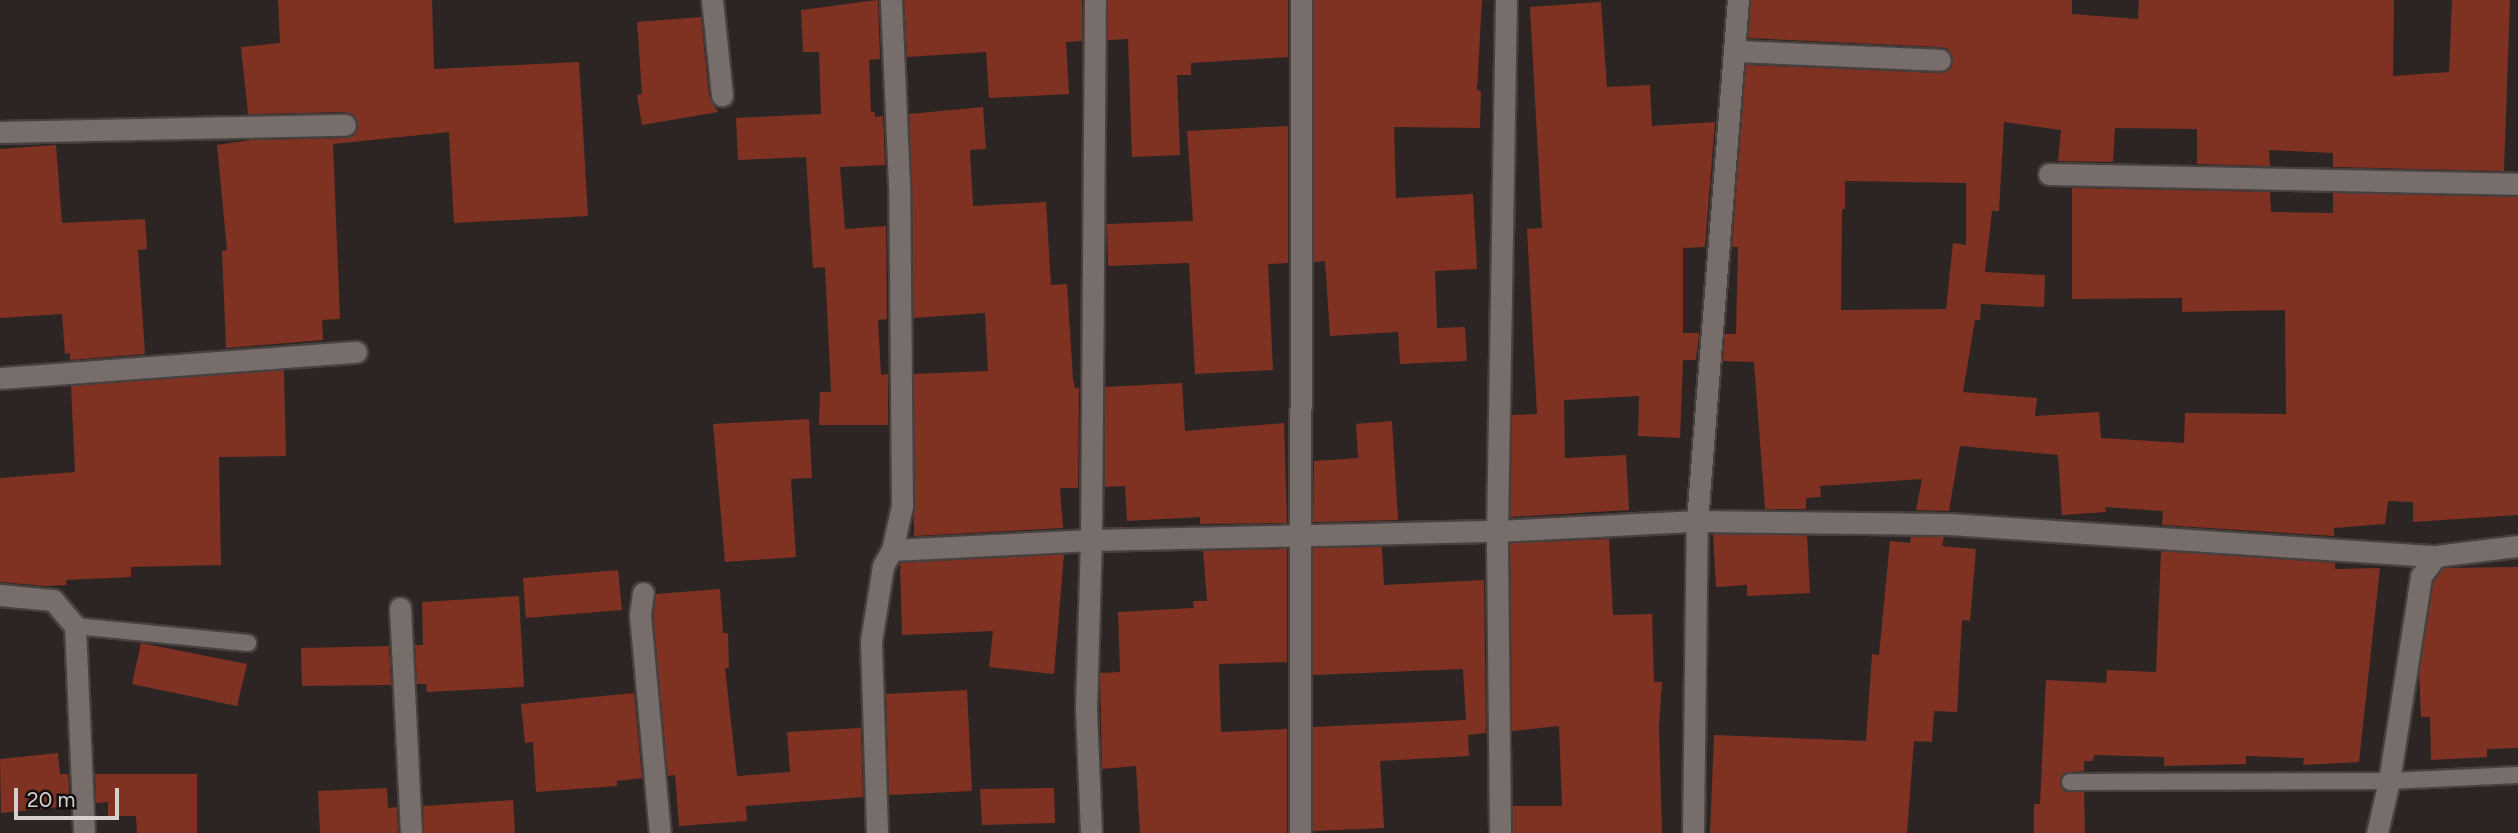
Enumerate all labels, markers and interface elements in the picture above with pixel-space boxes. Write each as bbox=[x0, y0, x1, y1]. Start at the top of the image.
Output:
scale bar bbox=[18, 774, 122, 818]
text: 20 m bbox=[27, 787, 75, 812]

